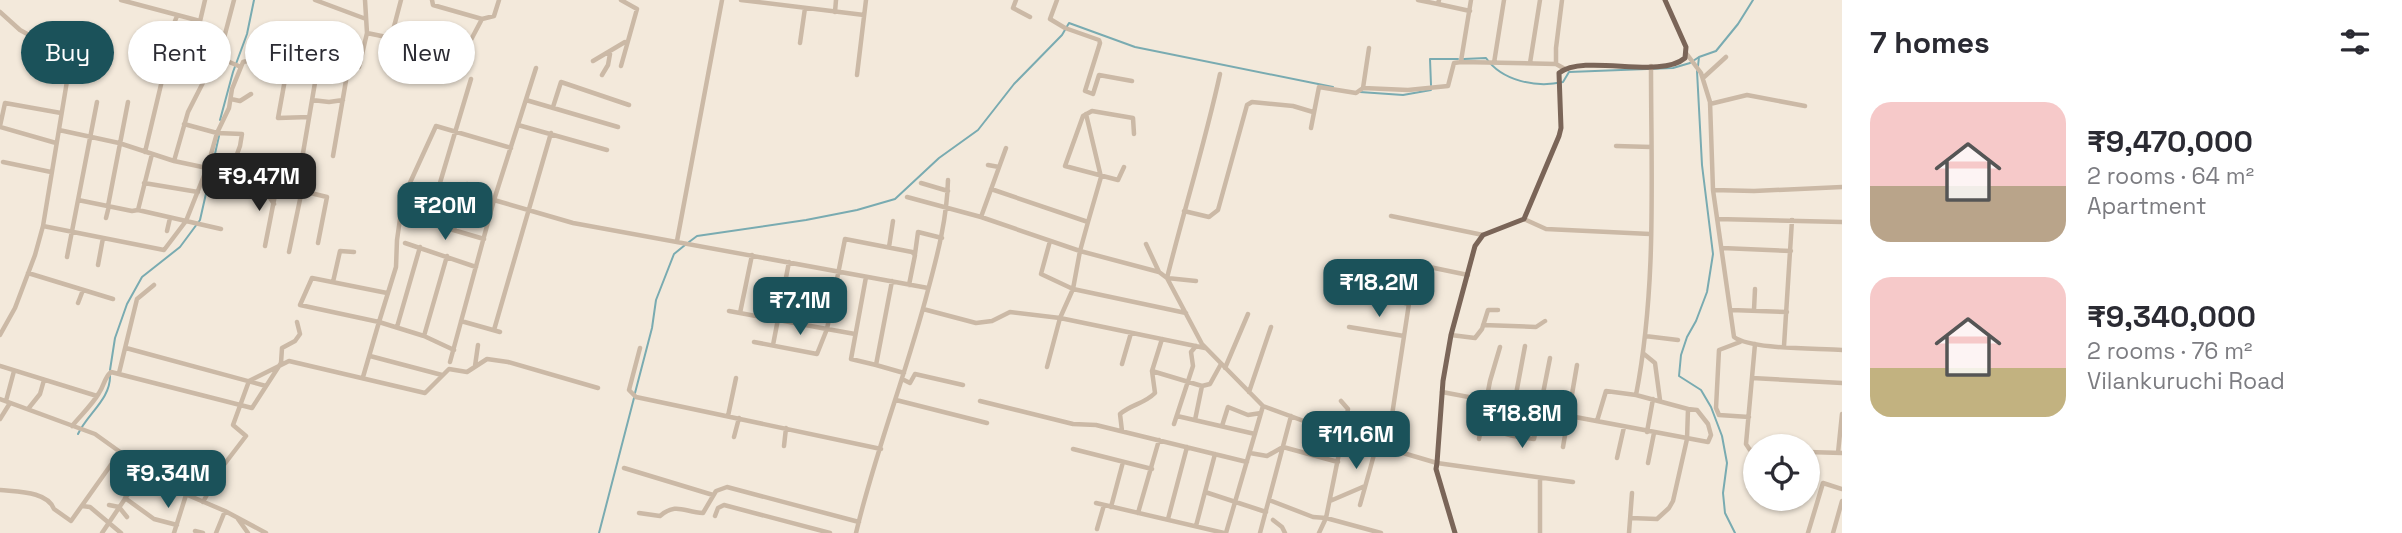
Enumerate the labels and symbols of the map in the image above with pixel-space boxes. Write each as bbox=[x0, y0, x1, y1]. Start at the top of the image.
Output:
pin: ₹9.47M bbox=[202, 154, 316, 213]
pin: ₹20M bbox=[404, 182, 486, 242]
pin: ₹18.2M bbox=[1322, 260, 1436, 319]
pin: ₹7.1M bbox=[751, 278, 849, 337]
pin: ₹18.8M bbox=[1465, 391, 1579, 450]
pin: ₹11.6M bbox=[1299, 412, 1413, 471]
pin: ₹9.34M bbox=[111, 450, 225, 510]

